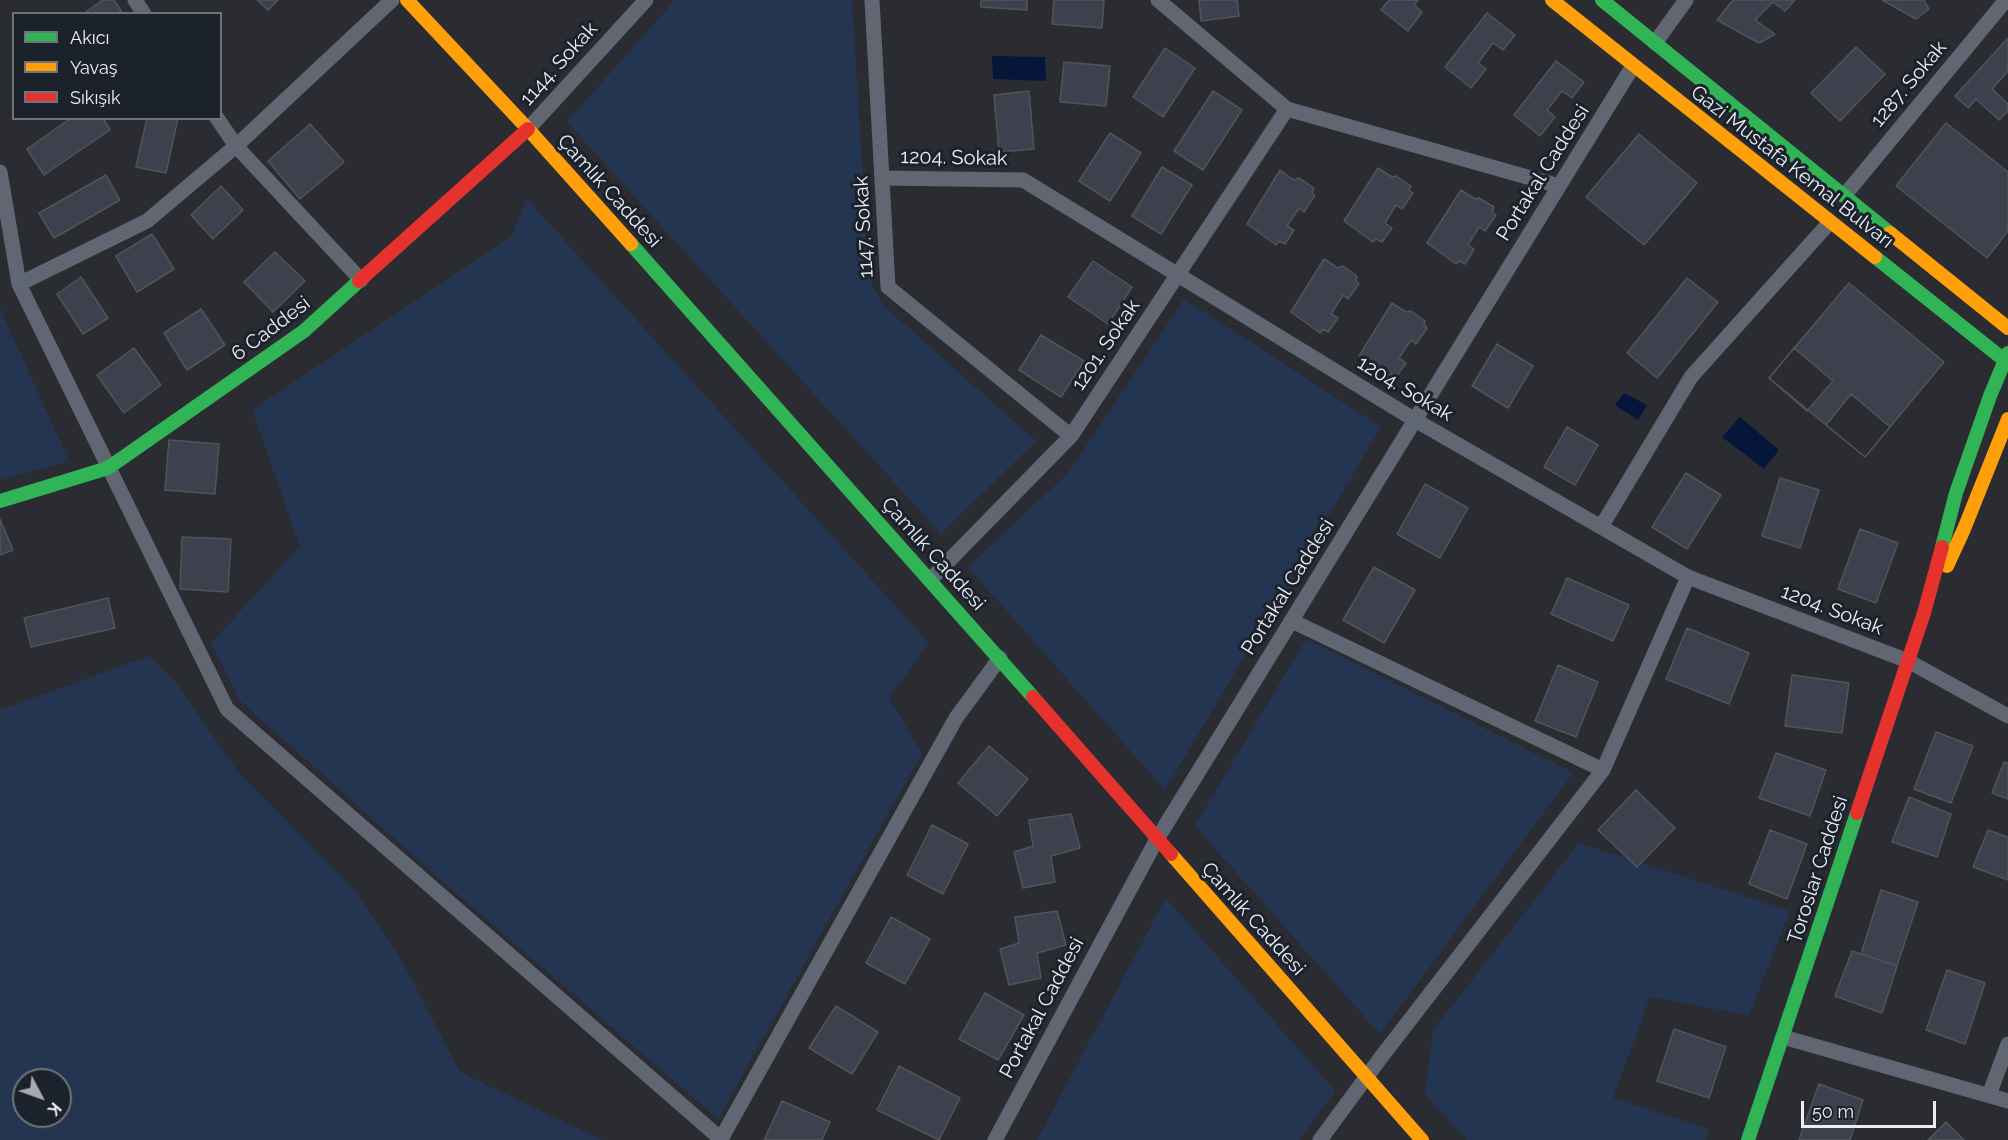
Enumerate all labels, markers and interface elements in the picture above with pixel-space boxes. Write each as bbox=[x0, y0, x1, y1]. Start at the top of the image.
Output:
legend bbox=[12, 12, 222, 120]
street label: 1144. Sokak bbox=[515, 17, 603, 111]
text: Akıcı bbox=[70, 27, 109, 48]
street label: 1287. Sokak bbox=[1866, 36, 1952, 132]
text: Yavaş bbox=[70, 57, 117, 78]
street label: Gazi Mustafa Kemal Bulvarı bbox=[1686, 80, 1898, 254]
text: Sıkışık bbox=[70, 87, 120, 108]
street label: Portakal Caddesi bbox=[1491, 100, 1595, 246]
street label: Çamlık Caddesi bbox=[552, 130, 666, 252]
street label: 1204. Sokak bbox=[900, 145, 1008, 171]
street label: 1147. Sokak bbox=[849, 175, 879, 279]
street label: 6 Caddesi bbox=[227, 292, 315, 366]
street label: 1201. Sokak bbox=[1067, 295, 1145, 395]
street label: 1204. Sokak bbox=[1353, 351, 1457, 427]
street label: Çamlık Caddesi bbox=[876, 493, 990, 615]
street label: Portakal Caddesi bbox=[1236, 514, 1340, 660]
street label: 1204. Sokak bbox=[1778, 580, 1886, 640]
street label: Toroslar Caddesi bbox=[1783, 793, 1853, 947]
street label: Çamlık Caddesi bbox=[1196, 858, 1310, 980]
street label: Portakal Caddesi bbox=[995, 933, 1089, 1083]
north arrow bbox=[12, 1068, 72, 1128]
scale bar bbox=[1804, 1089, 1939, 1127]
text: K bbox=[44, 1099, 65, 1119]
text: 50 m bbox=[1812, 1101, 1854, 1122]

